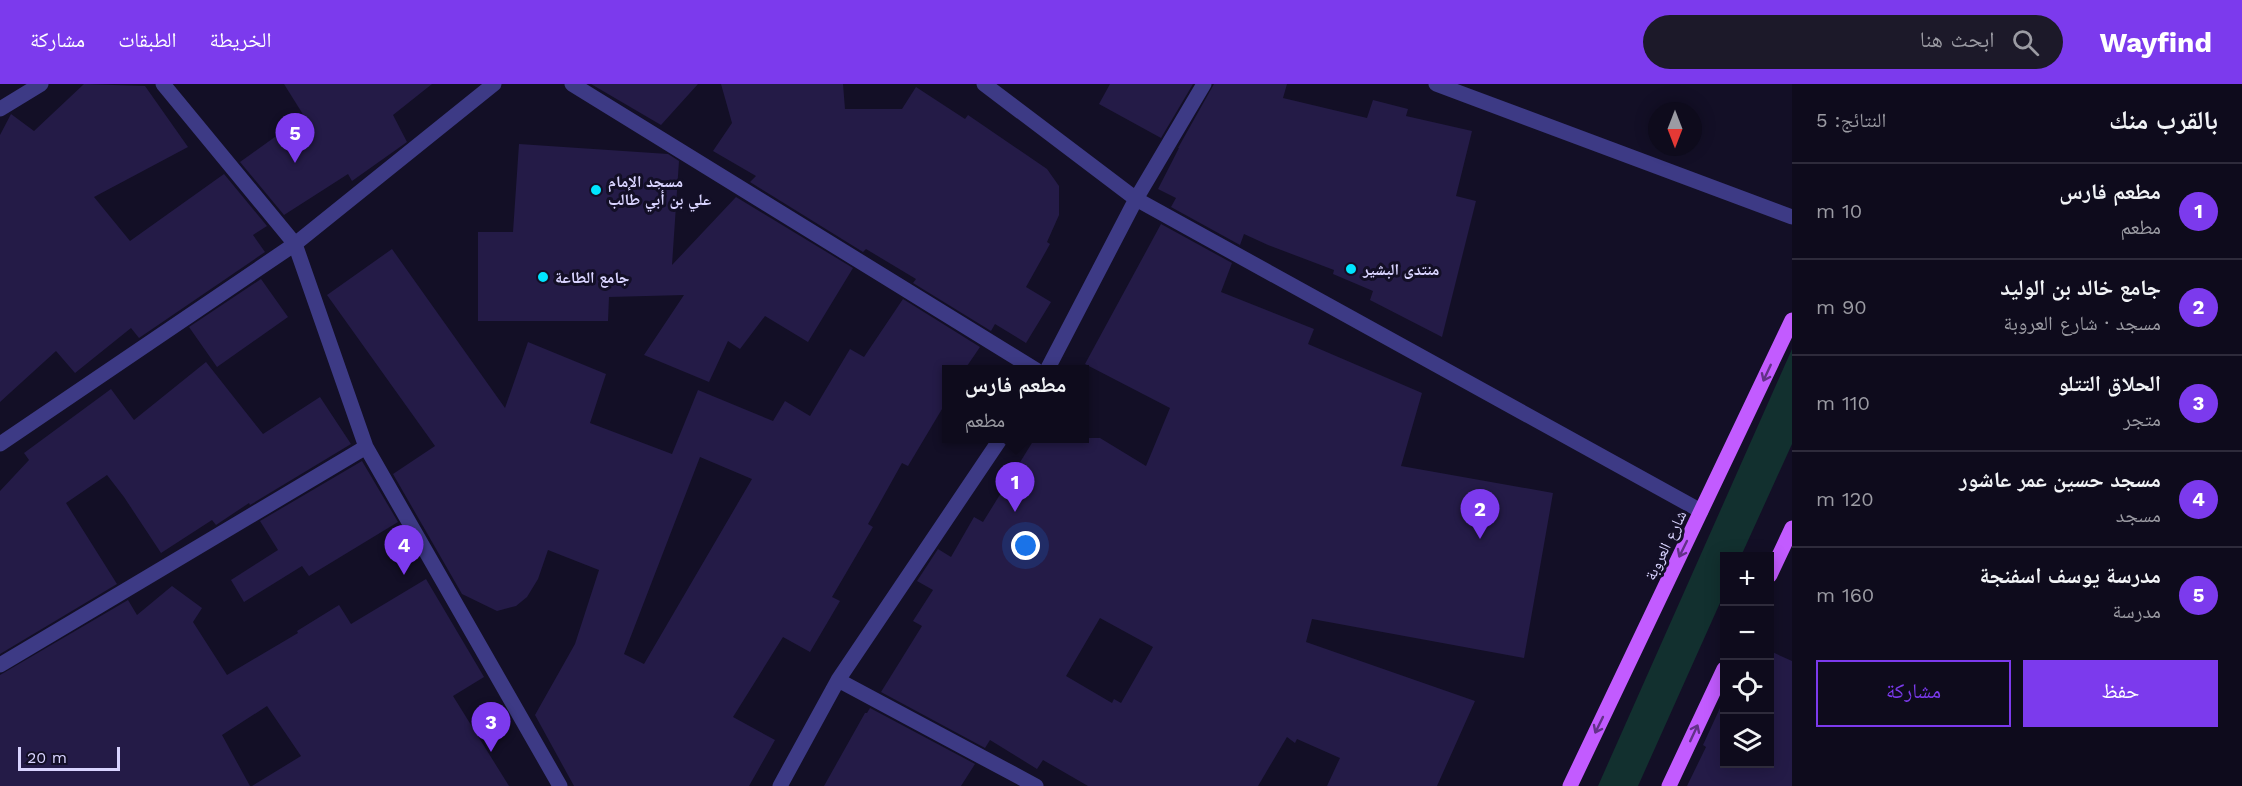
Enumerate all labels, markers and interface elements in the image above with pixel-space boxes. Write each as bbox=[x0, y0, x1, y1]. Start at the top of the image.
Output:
search box bbox=[1643, 15, 2063, 69]
icon: search bbox=[2009, 26, 2042, 59]
text: Wayfind bbox=[2099, 26, 2212, 59]
text: مشاركة bbox=[30, 27, 85, 52]
text: الطبقات bbox=[118, 27, 177, 52]
text: الخريطة bbox=[210, 27, 271, 52]
text: ابحث هنا bbox=[1920, 27, 1994, 52]
north arrow bbox=[1648, 102, 1702, 156]
text: بالقرب منك bbox=[2109, 105, 2218, 135]
text: النتائج: 5 bbox=[1816, 108, 1886, 132]
pin: 5 bbox=[276, 113, 314, 163]
place label: مسجد الإمام علي بن أبي طالب bbox=[608, 172, 711, 212]
text: مطعم فارس bbox=[2059, 179, 2161, 204]
marker: مسجد الإمام علي بن أبي طالب bbox=[589, 183, 603, 197]
text: 10 m bbox=[1816, 199, 1862, 223]
text: 1 bbox=[2194, 199, 2203, 223]
text: مطعم bbox=[2120, 215, 2161, 239]
place label: منتدى البشير bbox=[1362, 260, 1439, 279]
marker: منتدى البشير bbox=[1344, 262, 1358, 276]
place label: جامع الطاعة bbox=[555, 268, 629, 288]
marker: جامع الطاعة bbox=[536, 270, 550, 284]
text: جامع خالد بن الوليد bbox=[2000, 275, 2161, 300]
text: 90 m bbox=[1816, 295, 1867, 319]
text: 2 bbox=[2193, 295, 2204, 319]
text: مسجد · شارع العروبة bbox=[2004, 311, 2161, 335]
one-way arrow bbox=[1760, 363, 1772, 381]
popup bbox=[942, 365, 1089, 443]
text: الحلاق التتلو bbox=[2058, 371, 2161, 396]
text: مطعم فارس bbox=[965, 372, 1066, 397]
text: 110 m bbox=[1816, 391, 1870, 415]
text: 3 bbox=[2193, 391, 2204, 415]
text: متجر bbox=[2123, 407, 2161, 431]
text: مطعم bbox=[965, 408, 1005, 432]
pin: 1 bbox=[996, 462, 1034, 512]
text: مسجد حسين عمر عاشور bbox=[1959, 467, 2161, 492]
text: 120 m bbox=[1816, 487, 1874, 511]
text: 4 bbox=[2192, 487, 2205, 511]
pin: 2 bbox=[1460, 490, 1500, 539]
text: مسجد bbox=[2116, 503, 2161, 527]
street label: شارع العروبة bbox=[1640, 507, 1691, 584]
pin: 4 bbox=[384, 526, 424, 575]
your location bbox=[1011, 531, 1040, 560]
one-way arrow bbox=[1677, 539, 1689, 557]
map controls bbox=[1720, 552, 1774, 768]
button: + bbox=[1720, 552, 1774, 606]
text: مدرسة يوسف اسفنجة bbox=[1980, 563, 2161, 588]
text: 160 m bbox=[1816, 583, 1874, 607]
text: 5 bbox=[2193, 583, 2204, 607]
text: مدرسة bbox=[2112, 599, 2161, 623]
button: − bbox=[1720, 606, 1774, 660]
button: locate bbox=[1720, 660, 1774, 714]
button: مشاركة bbox=[1816, 660, 2011, 727]
button: حفظ bbox=[2023, 660, 2218, 727]
pin: 3 bbox=[472, 702, 510, 752]
button: layers bbox=[1720, 714, 1774, 768]
one-way arrow bbox=[1592, 715, 1604, 733]
one-way arrow bbox=[1688, 725, 1700, 743]
scale bar bbox=[18, 744, 120, 772]
text: 20 m bbox=[27, 748, 67, 767]

